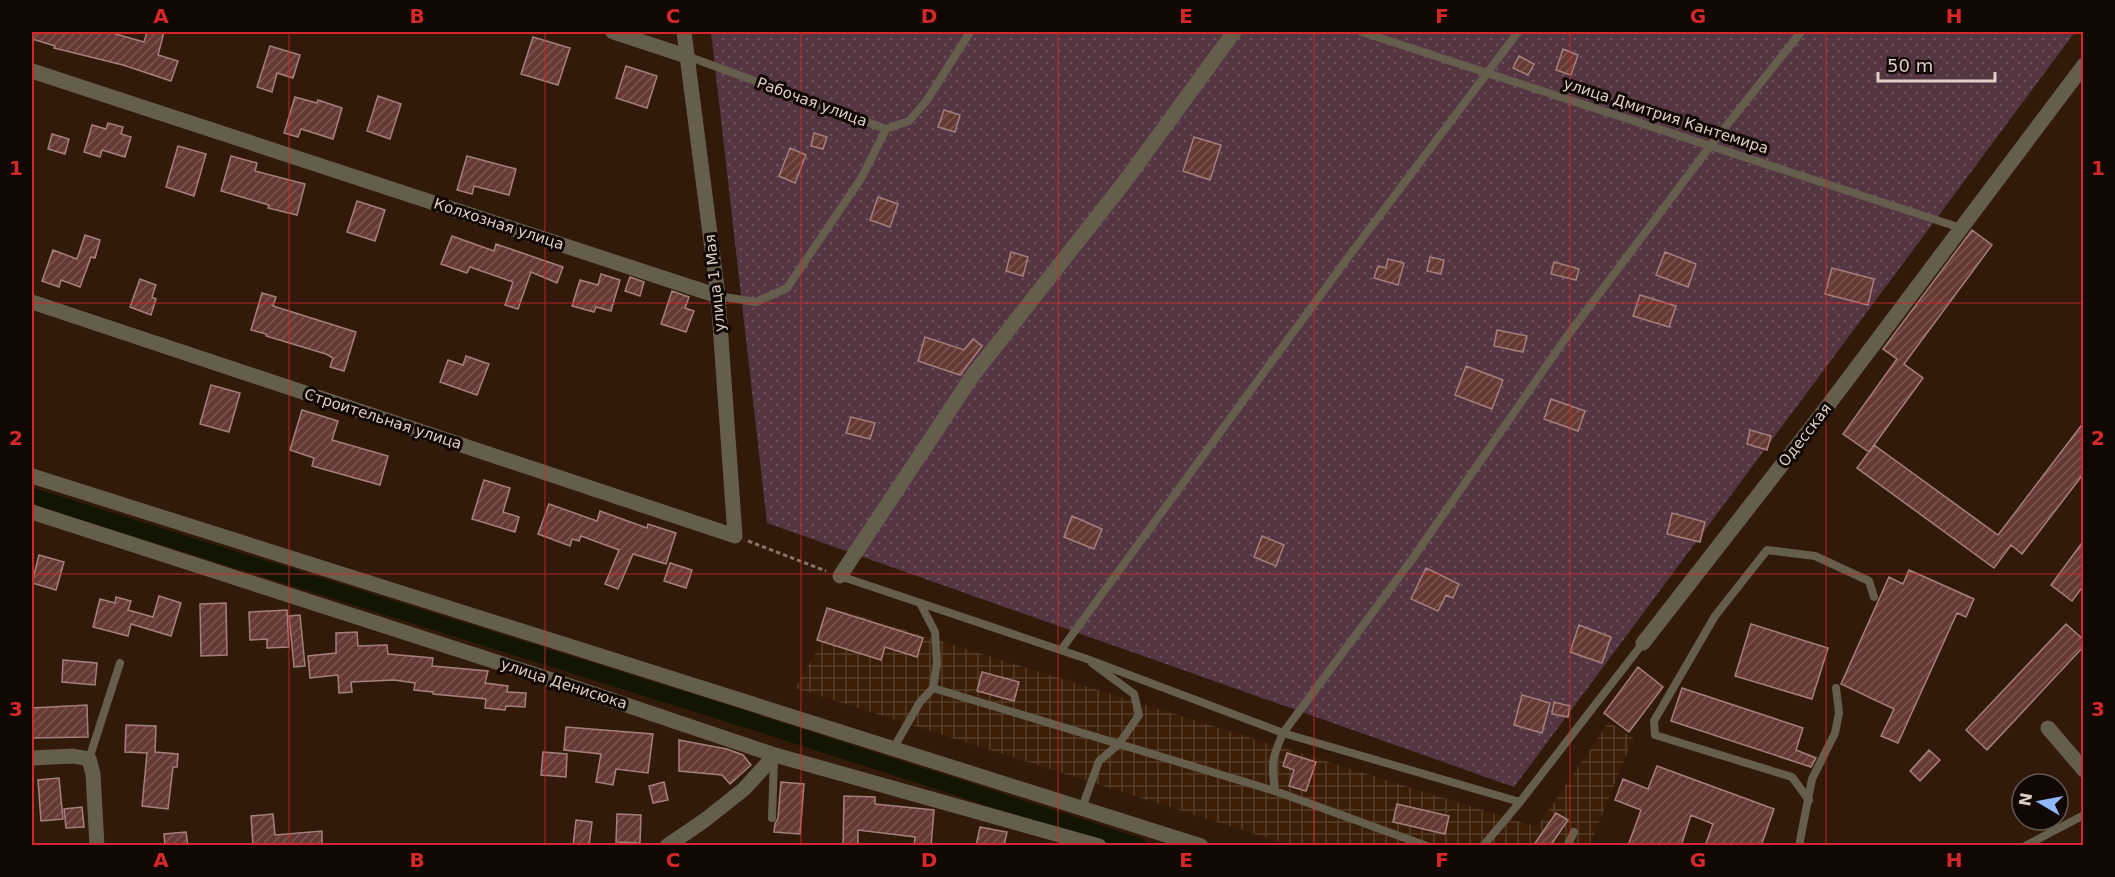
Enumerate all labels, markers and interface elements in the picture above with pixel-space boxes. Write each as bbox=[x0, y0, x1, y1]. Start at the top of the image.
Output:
text: A bbox=[153, 4, 169, 28]
text: B bbox=[409, 4, 425, 28]
text: C bbox=[666, 4, 680, 28]
text: D bbox=[921, 4, 937, 28]
text: E bbox=[1179, 4, 1193, 28]
text: F bbox=[1435, 4, 1449, 28]
text: G bbox=[1690, 4, 1706, 28]
text: H bbox=[1946, 4, 1962, 28]
scale bar bbox=[1878, 45, 1995, 83]
text: 50 m bbox=[1887, 55, 1933, 76]
street label: Рабочая улица bbox=[754, 74, 870, 130]
street label: улица Дмитрия Кантемира bbox=[1561, 74, 1771, 158]
text: 1 bbox=[9, 156, 23, 180]
text: 1 bbox=[2091, 156, 2105, 180]
street label: Колхозная улица bbox=[432, 194, 566, 254]
street label: улица 1 Мая bbox=[701, 233, 729, 333]
street label: Строительная улица bbox=[302, 385, 464, 453]
street label: Одесская bbox=[1775, 400, 1835, 470]
text: 2 bbox=[9, 426, 23, 450]
text: 2 bbox=[2091, 426, 2105, 450]
street label: улица Денисюка bbox=[498, 655, 630, 713]
text: 3 bbox=[9, 697, 23, 721]
text: 3 bbox=[2091, 697, 2105, 721]
north arrow bbox=[2010, 772, 2070, 832]
text: N bbox=[2015, 791, 2036, 808]
text: A bbox=[153, 848, 169, 872]
text: B bbox=[409, 848, 425, 872]
text: C bbox=[666, 848, 680, 872]
text: D bbox=[921, 848, 937, 872]
text: E bbox=[1179, 848, 1193, 872]
text: F bbox=[1435, 848, 1449, 872]
text: G bbox=[1690, 848, 1706, 872]
text: H bbox=[1946, 848, 1962, 872]

